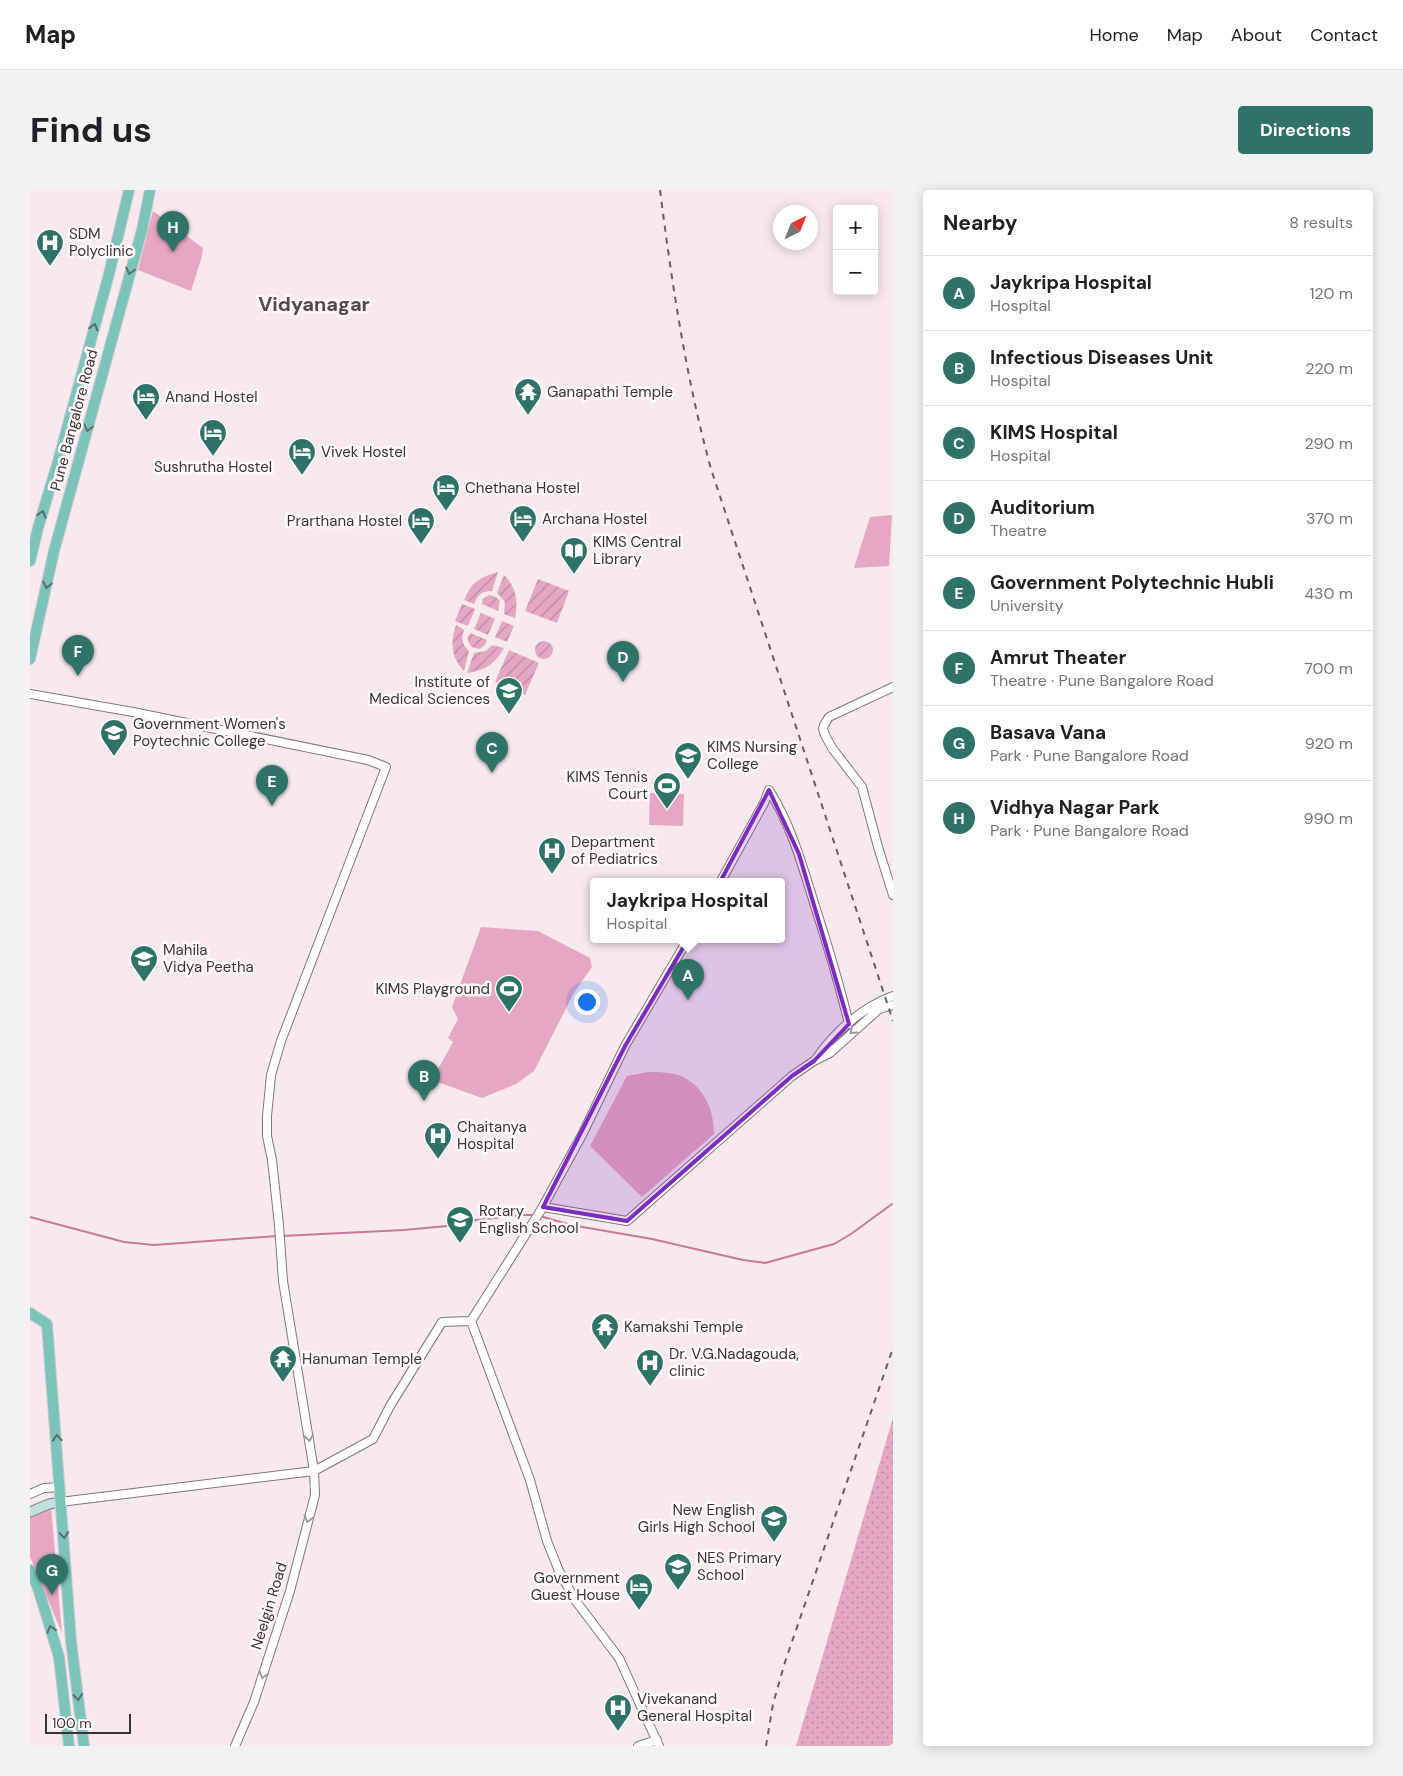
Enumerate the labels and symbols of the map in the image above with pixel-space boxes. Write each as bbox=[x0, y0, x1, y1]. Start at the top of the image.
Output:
north arrow bbox=[773, 205, 818, 250]
pin: H bbox=[157, 211, 189, 252]
place label: SDM Polyclinic bbox=[69, 224, 133, 261]
hospital icon: SDM Polyclinic bbox=[35, 228, 65, 267]
one-way arrow bbox=[126, 267, 136, 275]
district label: Vidyanagar bbox=[258, 291, 370, 317]
one-way arrow bbox=[88, 324, 98, 332]
street label: Pune Bangalore Road bbox=[45, 347, 103, 493]
temple icon: Ganapathi Temple bbox=[513, 377, 543, 416]
hotel icon: Anand Hostel bbox=[131, 382, 161, 421]
place label: Ganapathi Temple bbox=[547, 382, 673, 402]
place label: Anand Hostel bbox=[165, 387, 258, 407]
hotel icon: Sushrutha Hostel bbox=[198, 418, 228, 457]
one-way arrow bbox=[83, 424, 94, 433]
hotel icon: Vivek Hostel bbox=[287, 437, 317, 476]
place label: Vivek Hostel bbox=[321, 442, 406, 462]
place label: Sushrutha Hostel bbox=[154, 457, 272, 477]
hotel icon: Chethana Hostel bbox=[431, 473, 461, 512]
place label: Chethana Hostel bbox=[465, 478, 580, 498]
hotel icon: Archana Hostel bbox=[508, 504, 538, 543]
hotel icon: Prarthana Hostel bbox=[406, 506, 436, 545]
place label: Archana Hostel bbox=[542, 509, 647, 529]
one-way arrow bbox=[36, 511, 46, 519]
place label: Prarthana Hostel bbox=[287, 511, 402, 531]
place label: KIMS Central Library bbox=[593, 532, 681, 569]
library icon: KIMS Central Library bbox=[559, 536, 589, 575]
one-way arrow bbox=[42, 581, 52, 590]
pin: F bbox=[62, 635, 94, 676]
pin: D bbox=[607, 641, 639, 682]
place label: Institute of Medical Sciences bbox=[369, 672, 490, 709]
school or university icon: Institute of Medical Sciences bbox=[494, 676, 524, 715]
place label: Government Women's Poytechnic College bbox=[133, 714, 286, 751]
school or university icon: Government Women's Poytechnic College bbox=[99, 718, 129, 757]
pin: C bbox=[476, 732, 508, 773]
place label: KIMS Nursing College bbox=[707, 737, 797, 774]
school or university icon: KIMS Nursing College bbox=[673, 741, 703, 780]
pin: E bbox=[256, 765, 288, 806]
place label: KIMS Tennis Court bbox=[566, 767, 648, 804]
sports icon: KIMS Tennis Court bbox=[652, 771, 682, 810]
place label: Department of Pediatrics bbox=[571, 832, 658, 869]
hospital icon: Department of Pediatrics bbox=[537, 836, 567, 875]
place label: Mahila Vidya Peetha bbox=[163, 940, 254, 977]
school or university icon: Mahila Vidya Peetha bbox=[129, 944, 159, 983]
pin: A bbox=[672, 959, 704, 1000]
sports icon: KIMS Playground bbox=[494, 974, 524, 1013]
place label: KIMS Playground bbox=[375, 979, 490, 999]
your location bbox=[574, 989, 600, 1015]
one-way arrow bbox=[850, 1026, 859, 1035]
pin: B bbox=[408, 1060, 440, 1101]
place label: Chaitanya Hospital bbox=[457, 1117, 527, 1154]
hospital icon: Chaitanya Hospital bbox=[423, 1121, 453, 1160]
place label: Rotary English School bbox=[479, 1201, 579, 1238]
school or university icon: Rotary English School bbox=[445, 1205, 475, 1244]
temple icon: Kamakshi Temple bbox=[590, 1312, 620, 1351]
place label: Kamakshi Temple bbox=[624, 1317, 743, 1337]
temple icon: Hanuman Temple bbox=[268, 1344, 298, 1383]
place label: Dr. V.G.Nadagouda, clinic bbox=[669, 1344, 799, 1381]
hospital icon: Dr. V.G.Nadagouda, clinic bbox=[635, 1348, 665, 1387]
place label: Hanuman Temple bbox=[302, 1349, 422, 1369]
one-way arrow bbox=[303, 1433, 313, 1442]
one-way arrow bbox=[51, 1434, 62, 1442]
place label: New English Girls High School bbox=[638, 1500, 755, 1537]
school or university icon: New English Girls High School bbox=[759, 1504, 789, 1543]
one-way arrow bbox=[304, 1515, 314, 1523]
one-way arrow bbox=[58, 1532, 69, 1540]
place label: NES Primary School bbox=[697, 1548, 782, 1585]
school or university icon: NES Primary School bbox=[663, 1552, 693, 1591]
pin: G bbox=[36, 1554, 68, 1595]
street label: Neelgin Road bbox=[246, 1560, 292, 1652]
place label: Government Guest House bbox=[531, 1568, 620, 1605]
hotel icon: Government Guest House bbox=[624, 1572, 654, 1611]
one-way arrow bbox=[46, 1625, 56, 1634]
one-way arrow bbox=[258, 1670, 268, 1679]
place label: Vivekanand General Hospital bbox=[637, 1689, 752, 1726]
hospital icon: Vivekanand General Hospital bbox=[603, 1693, 633, 1732]
one-way arrow bbox=[72, 1694, 83, 1702]
scale bar bbox=[45, 1711, 131, 1734]

